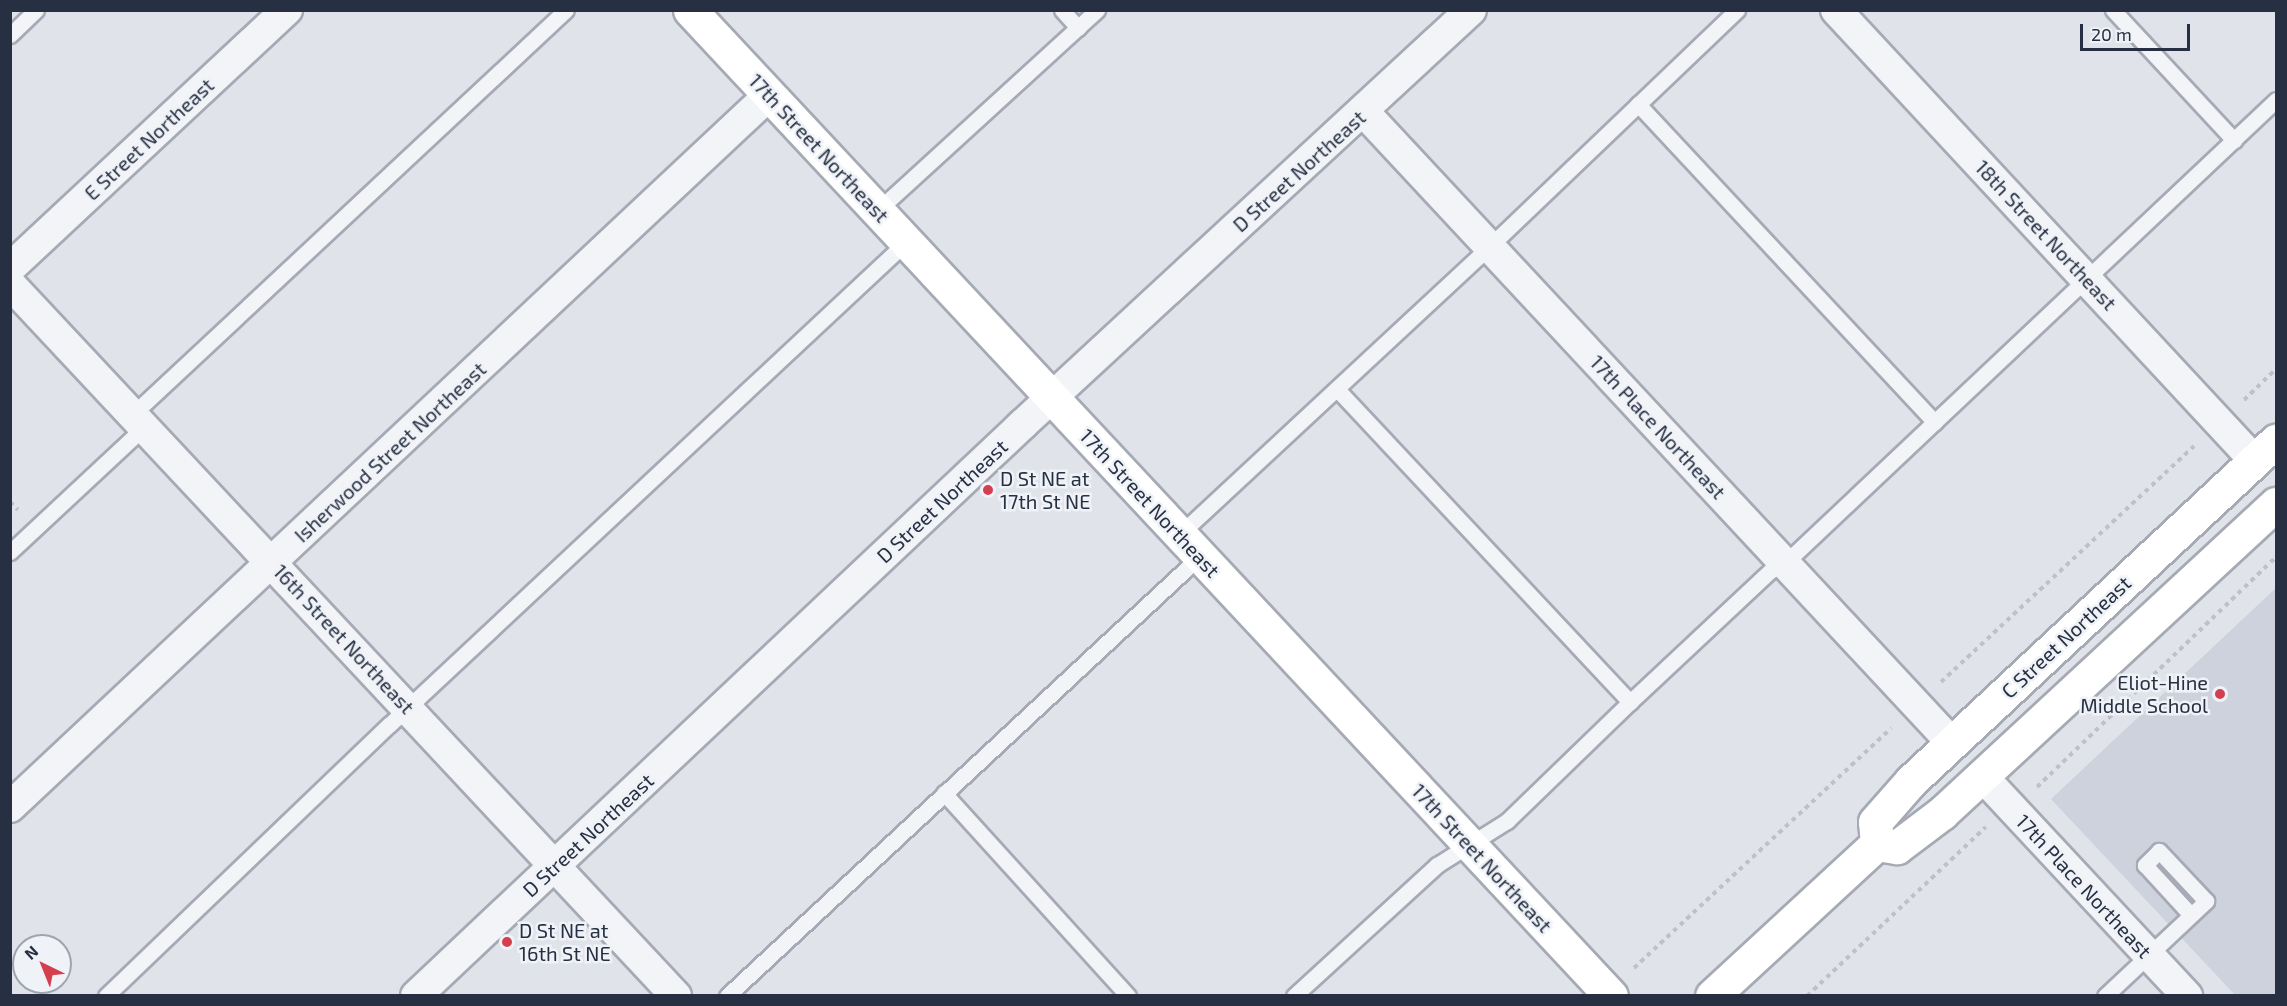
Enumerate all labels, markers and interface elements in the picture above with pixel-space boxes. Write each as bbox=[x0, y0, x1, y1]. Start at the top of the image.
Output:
scale bar bbox=[2083, 12, 2192, 50]
text: 20 m bbox=[2091, 23, 2132, 45]
street label: 17th Street Northeast bbox=[744, 69, 894, 227]
street label: E Street Northeast bbox=[79, 73, 219, 205]
street label: D Street Northeast bbox=[1228, 105, 1370, 237]
street label: 18th Street Northeast bbox=[1970, 155, 2122, 315]
street label: 17th Place Northeast bbox=[1585, 350, 1731, 504]
street label: Isherwood Street Northeast bbox=[289, 357, 491, 547]
street label: 17th Street Northeast bbox=[1075, 424, 1225, 582]
street label: D Street Northeast bbox=[872, 434, 1012, 568]
place label: D St NE at 17th St NE bbox=[1000, 466, 1090, 513]
marker: D St NE at 17th St NE bbox=[981, 483, 995, 497]
street label: 16th Street Northeast bbox=[269, 559, 419, 719]
street label: C Street Northeast bbox=[1996, 571, 2136, 703]
place label: Eliot-Hine Middle School bbox=[2080, 670, 2208, 717]
marker: Eliot-Hine Middle School bbox=[2213, 687, 2227, 701]
street label: D Street Northeast bbox=[518, 768, 658, 902]
street label: 17th Street Northeast bbox=[1407, 779, 1557, 937]
street label: 17th Place Northeast bbox=[2011, 809, 2157, 963]
place label: D St NE at 16th St NE bbox=[519, 918, 611, 965]
north arrow bbox=[12, 934, 72, 994]
marker: D St NE at 16th St NE bbox=[500, 935, 514, 949]
text: N bbox=[20, 941, 41, 963]

